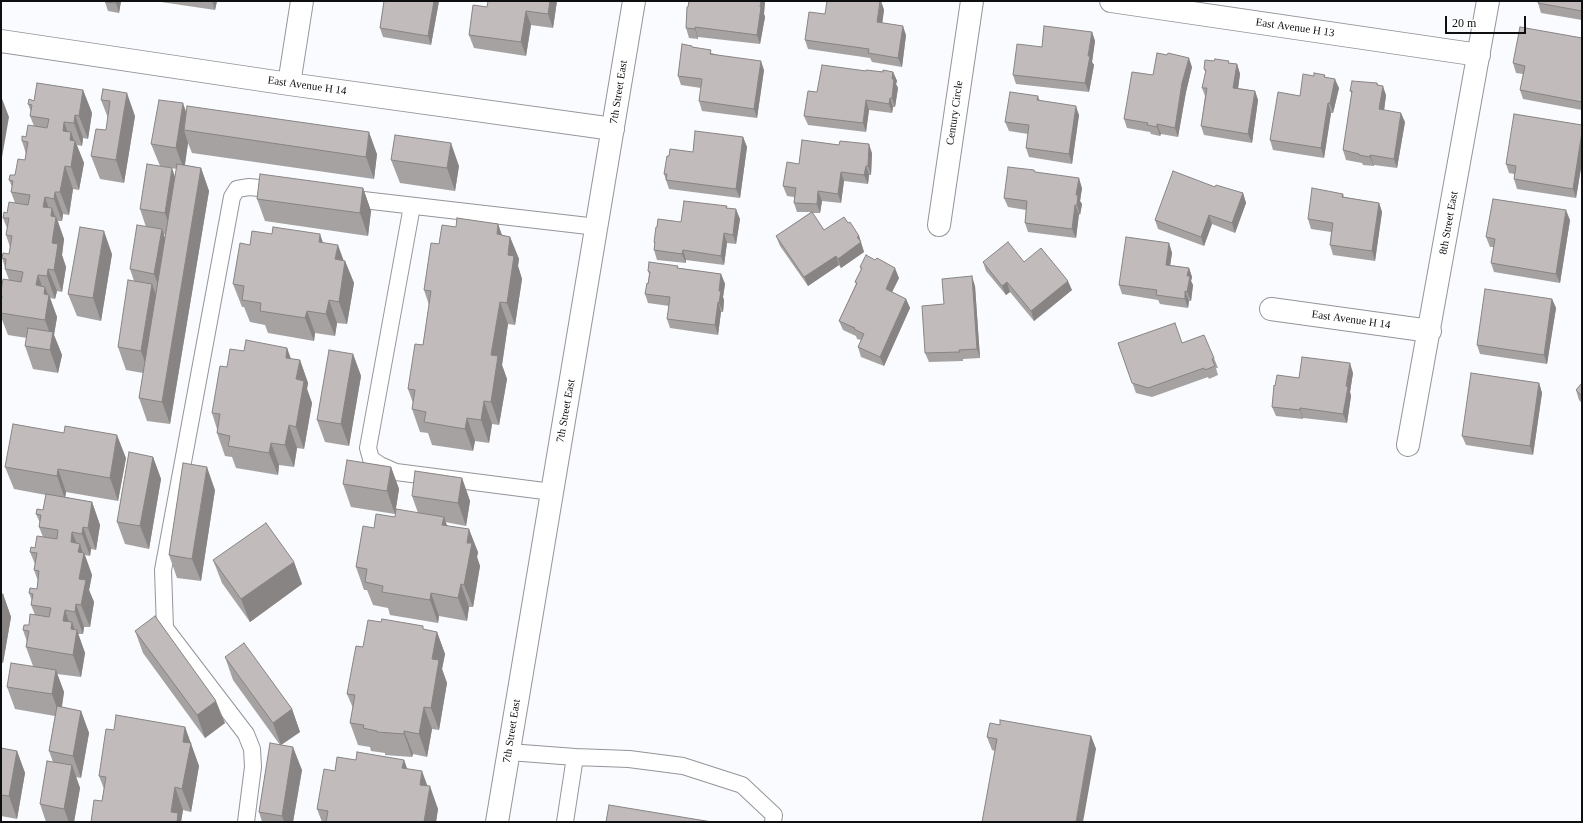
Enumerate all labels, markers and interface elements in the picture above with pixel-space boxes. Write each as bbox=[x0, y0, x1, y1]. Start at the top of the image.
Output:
scale bar bbox=[1447, 8, 1528, 34]
street label: East Avenue H 13 bbox=[1255, 16, 1335, 40]
text: 20 m bbox=[1452, 16, 1476, 30]
street label: 7th Street East bbox=[607, 59, 631, 125]
street label: East Avenue H 14 bbox=[267, 74, 347, 98]
street label: Century Circle bbox=[944, 80, 966, 146]
street label: 8th Street East bbox=[1437, 190, 1461, 256]
street label: East Avenue H 14 bbox=[1311, 308, 1391, 332]
street label: 7th Street East bbox=[554, 378, 578, 444]
street label: 7th Street East bbox=[500, 698, 524, 764]

